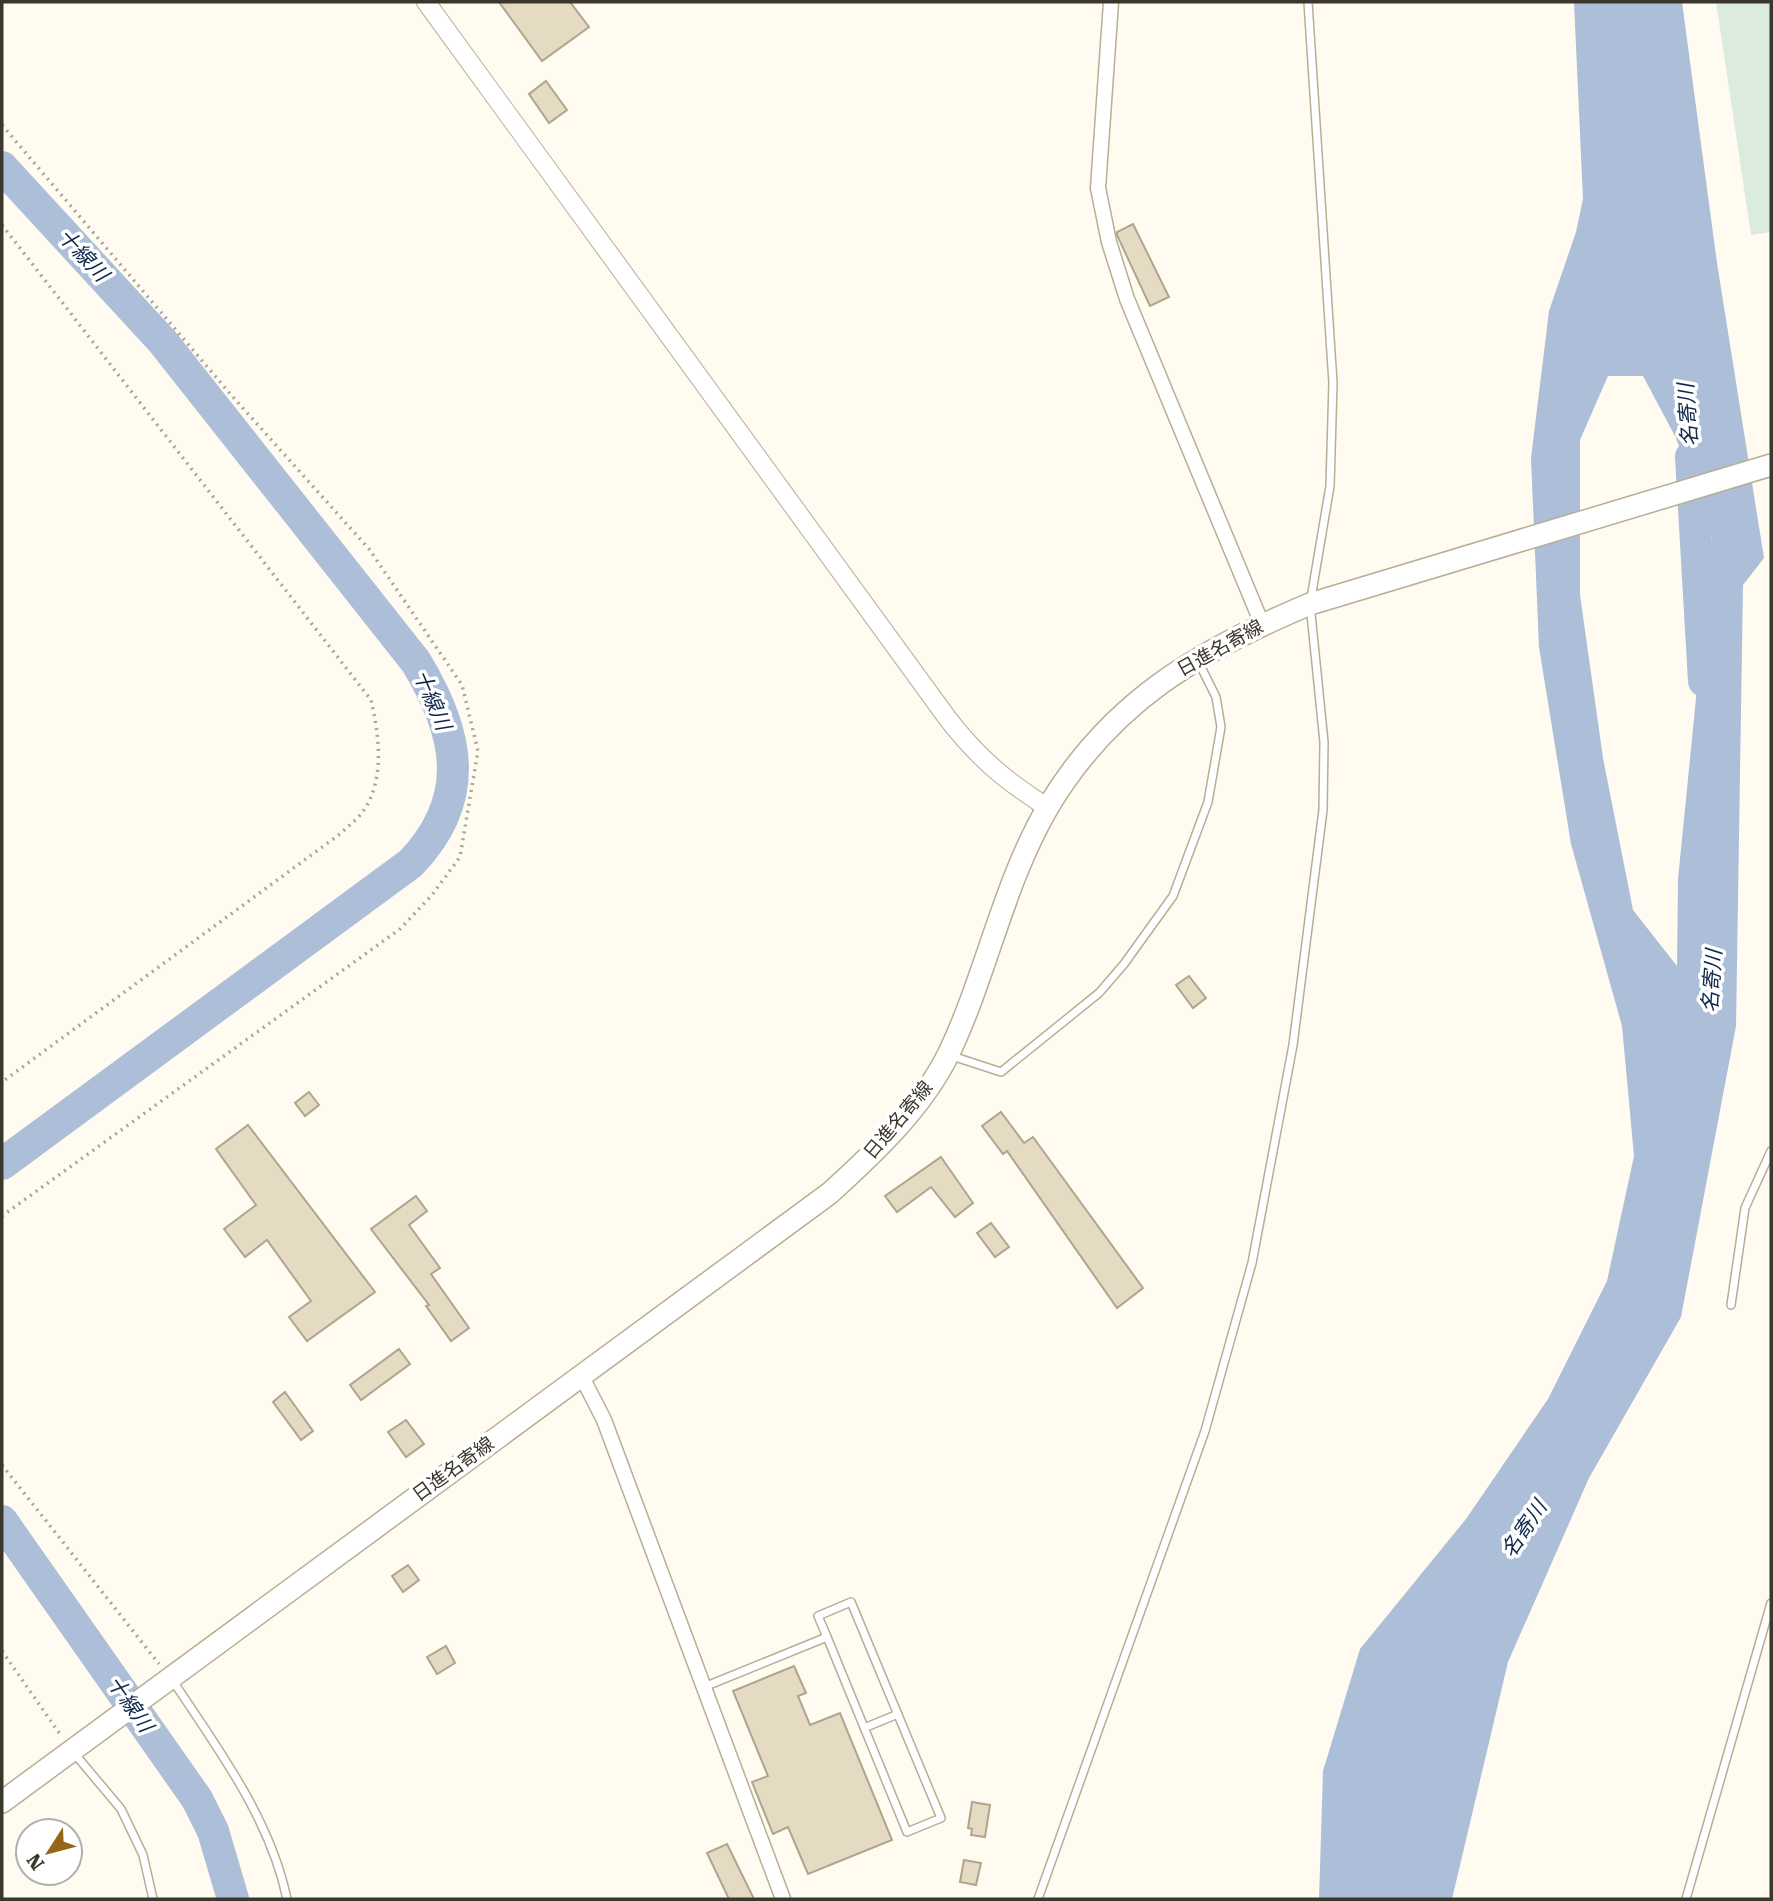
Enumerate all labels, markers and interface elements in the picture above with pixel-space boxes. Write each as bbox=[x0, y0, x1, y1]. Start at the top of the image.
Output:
water label: 十線川 bbox=[53, 224, 115, 288]
water label: 名寄川 bbox=[1674, 381, 1702, 447]
street label: 日進名寄線 bbox=[1173, 615, 1267, 681]
water label: 十線川 bbox=[409, 666, 456, 736]
water label: 名寄川 bbox=[1698, 947, 1726, 1013]
street label: 日進名寄線 bbox=[859, 1076, 937, 1164]
street label: 日進名寄線 bbox=[408, 1432, 498, 1506]
water label: 名寄川 bbox=[1496, 1495, 1553, 1562]
water label: 十線川 bbox=[102, 1671, 159, 1738]
north arrow bbox=[14, 1817, 84, 1887]
text: N bbox=[22, 1849, 49, 1874]

